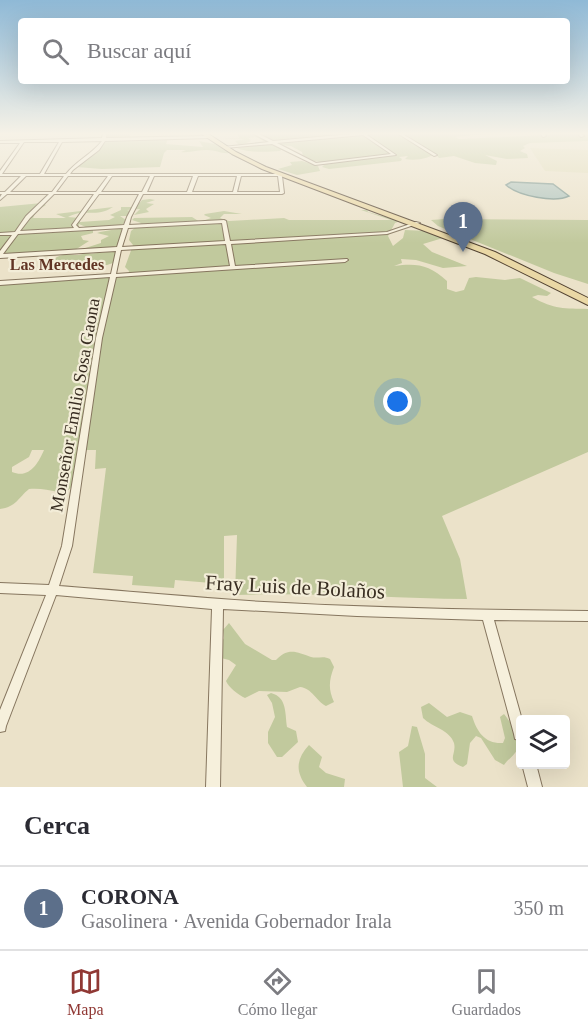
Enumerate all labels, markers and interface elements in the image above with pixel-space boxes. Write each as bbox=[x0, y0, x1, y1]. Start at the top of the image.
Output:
search box bbox=[18, 18, 570, 84]
icon: search bbox=[39, 35, 72, 68]
text: Buscar aquí bbox=[87, 38, 191, 63]
pin: 1 bbox=[444, 202, 482, 252]
district label: Las Mercedes bbox=[10, 256, 104, 273]
street label: Monseñor Emilio Sosa Gaona bbox=[46, 297, 104, 513]
your location bbox=[383, 387, 412, 416]
street label: Fray Luis de Bolaños bbox=[204, 570, 386, 604]
map controls bbox=[516, 715, 570, 769]
button: layers bbox=[516, 715, 570, 769]
text: Cerca bbox=[24, 811, 90, 840]
text: CORONA bbox=[81, 884, 179, 909]
text: 1 bbox=[39, 897, 49, 919]
text: 350 m bbox=[513, 897, 564, 919]
text: Gasolinera · Avenida Gobernador Irala bbox=[81, 910, 392, 932]
tab: Mapa bbox=[67, 965, 104, 1019]
tab: Cómo llegar bbox=[238, 965, 317, 1019]
tab: Guardados bbox=[452, 965, 521, 1019]

